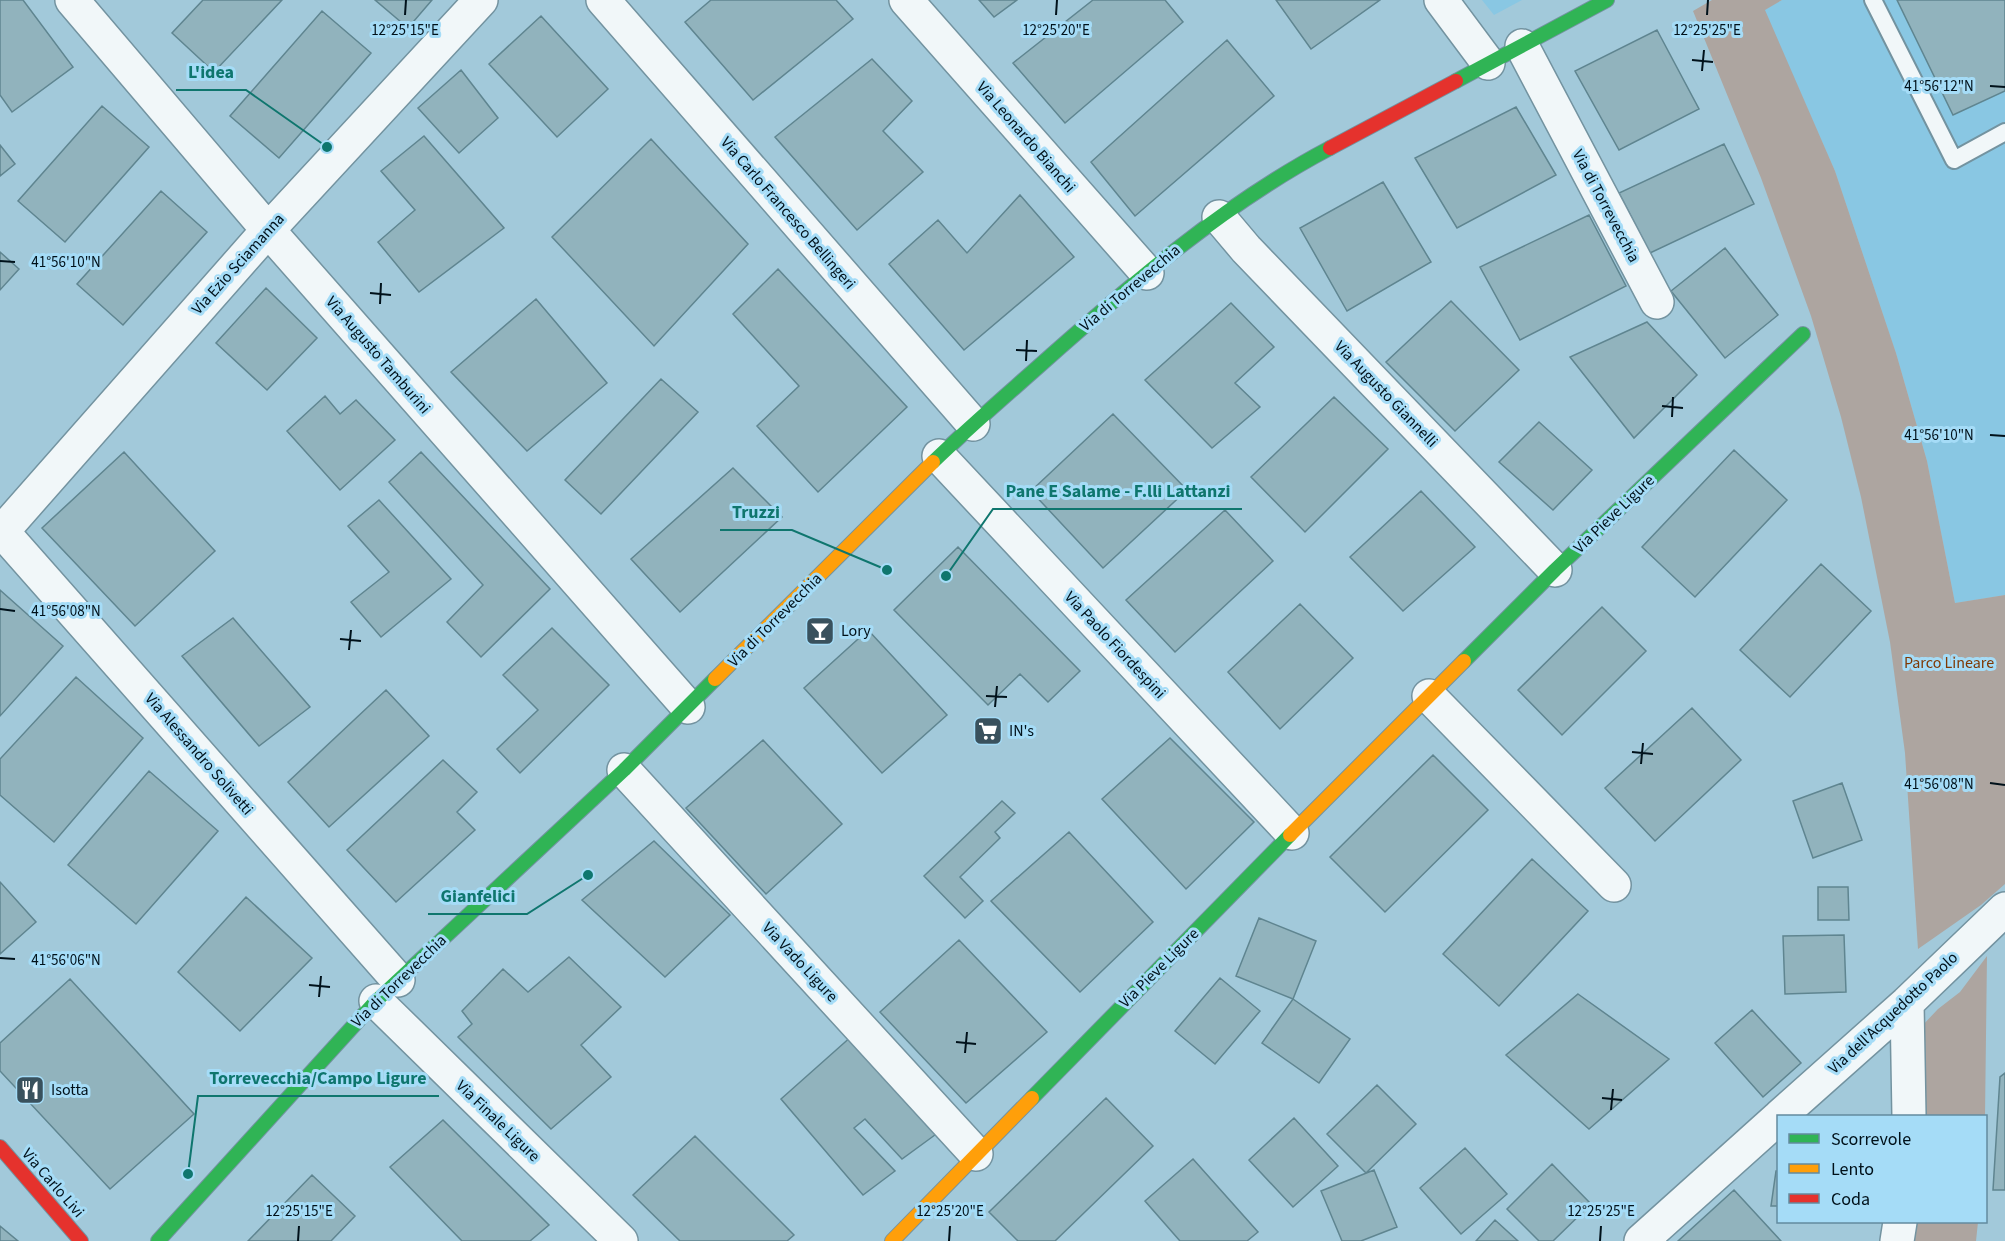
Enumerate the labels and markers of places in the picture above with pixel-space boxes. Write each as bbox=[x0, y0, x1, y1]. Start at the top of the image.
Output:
callout: L'idea bbox=[176, 54, 246, 90]
callout: Pane E Salame - F.lli Lattanzi bbox=[993, 473, 1242, 509]
callout: Truzzi bbox=[720, 494, 792, 530]
bar icon: Lory bbox=[804, 615, 836, 647]
place label: Lory bbox=[841, 620, 871, 642]
supermarket icon: IN's bbox=[972, 715, 1004, 747]
place label: IN's bbox=[1009, 720, 1034, 742]
callout: Gianfelici bbox=[428, 878, 527, 914]
callout: Torrevecchia/Campo Ligure bbox=[198, 1060, 439, 1096]
restaurant icon: Isotta bbox=[14, 1074, 46, 1106]
place label: Isotta bbox=[51, 1079, 89, 1101]

